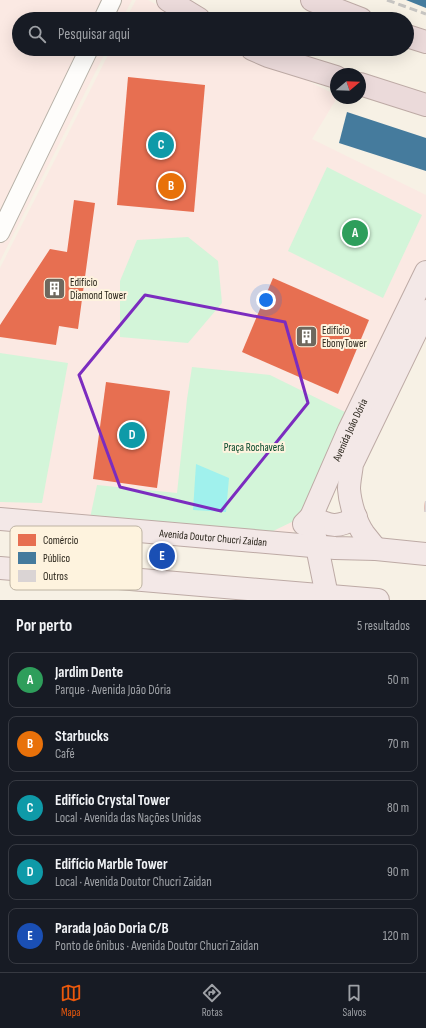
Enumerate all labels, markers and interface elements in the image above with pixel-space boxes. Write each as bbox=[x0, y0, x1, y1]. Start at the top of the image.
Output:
search box bbox=[12, 12, 414, 56]
icon: search bbox=[26, 23, 48, 45]
text: Pesquisar aqui bbox=[58, 25, 130, 44]
north arrow bbox=[330, 68, 366, 104]
pin: C bbox=[148, 130, 174, 160]
pin: B bbox=[158, 171, 184, 201]
pin: A bbox=[342, 218, 368, 248]
building icon: Edifício Diamond Tower bbox=[41, 275, 67, 301]
place label: Edifício Diamond Tower bbox=[70, 276, 126, 302]
your location bbox=[256, 290, 276, 310]
building icon: Edifício EbonyTower bbox=[293, 323, 319, 349]
place label: Edifício EbonyTower bbox=[322, 324, 367, 350]
street label: Avenida João Dória bbox=[330, 397, 370, 464]
pin: D bbox=[119, 420, 145, 450]
park label: Praça Rochaverá bbox=[224, 441, 284, 454]
legend bbox=[10, 526, 142, 590]
street label: Avenida Doutor Chucri Zaidan bbox=[158, 527, 268, 549]
text: Comércio bbox=[43, 534, 79, 547]
pin: E bbox=[149, 541, 175, 571]
text: Público bbox=[43, 552, 70, 565]
text: Outros bbox=[43, 570, 68, 583]
text: Por perto bbox=[16, 616, 72, 636]
text: 5 resultados bbox=[357, 618, 410, 634]
text: Jardim Dente bbox=[55, 663, 123, 682]
text: A bbox=[27, 672, 33, 688]
text: 50 m bbox=[388, 672, 409, 688]
text: Parque · Avenida João Dória bbox=[55, 682, 171, 698]
text: Starbucks bbox=[55, 727, 109, 746]
text: B bbox=[27, 736, 33, 752]
text: 70 m bbox=[388, 736, 409, 752]
text: Café bbox=[55, 746, 75, 762]
text: Edifício Crystal Tower bbox=[55, 791, 170, 810]
text: C bbox=[27, 800, 33, 816]
text: 80 m bbox=[387, 800, 409, 816]
text: Local · Avenida das Nações Unidas bbox=[55, 810, 201, 826]
text: Edifício Marble Tower bbox=[55, 855, 168, 874]
text: D bbox=[27, 864, 33, 880]
text: 90 m bbox=[387, 864, 409, 880]
text: Local · Avenida Doutor Chucri Zaidan bbox=[55, 874, 212, 890]
text: Parada João Doria C/B bbox=[55, 919, 169, 938]
text: E bbox=[27, 928, 33, 944]
text: 120 m bbox=[383, 928, 409, 944]
text: Ponto de ônibus · Avenida Doutor Chucri Zaidan bbox=[55, 938, 259, 954]
tab: Mapa bbox=[60, 982, 82, 1019]
tab: Rotas bbox=[201, 982, 223, 1019]
tab: Salvos bbox=[343, 982, 366, 1019]

